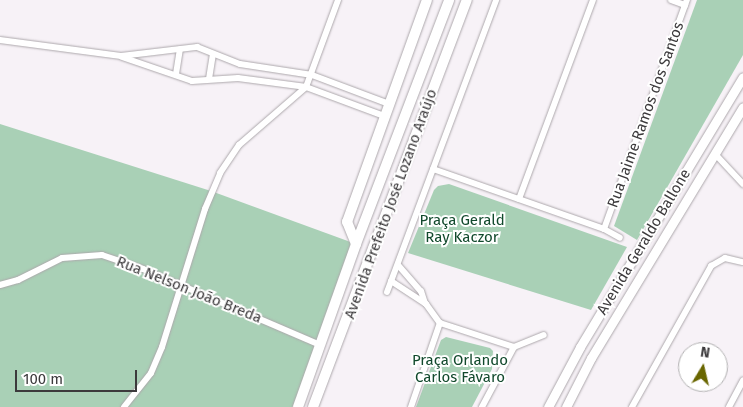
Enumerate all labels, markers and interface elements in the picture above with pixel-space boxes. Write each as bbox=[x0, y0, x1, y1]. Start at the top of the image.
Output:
street label: Rua Jaime Ramos dos Santos bbox=[604, 20, 688, 210]
street label: Avenida Prefeito José Lozano Araújo bbox=[341, 87, 441, 321]
street label: Avenida Geraldo Ballone bbox=[593, 166, 695, 318]
park label: Praça Gerald Ray Kaczor bbox=[419, 211, 505, 246]
street label: Rua Nelson João Breda bbox=[114, 253, 264, 327]
north arrow bbox=[678, 342, 728, 392]
text: N bbox=[699, 344, 711, 362]
park label: Praça Orlando Carlos Fávaro bbox=[412, 351, 508, 386]
scale bar bbox=[18, 360, 140, 392]
text: 100 m bbox=[23, 370, 63, 388]

